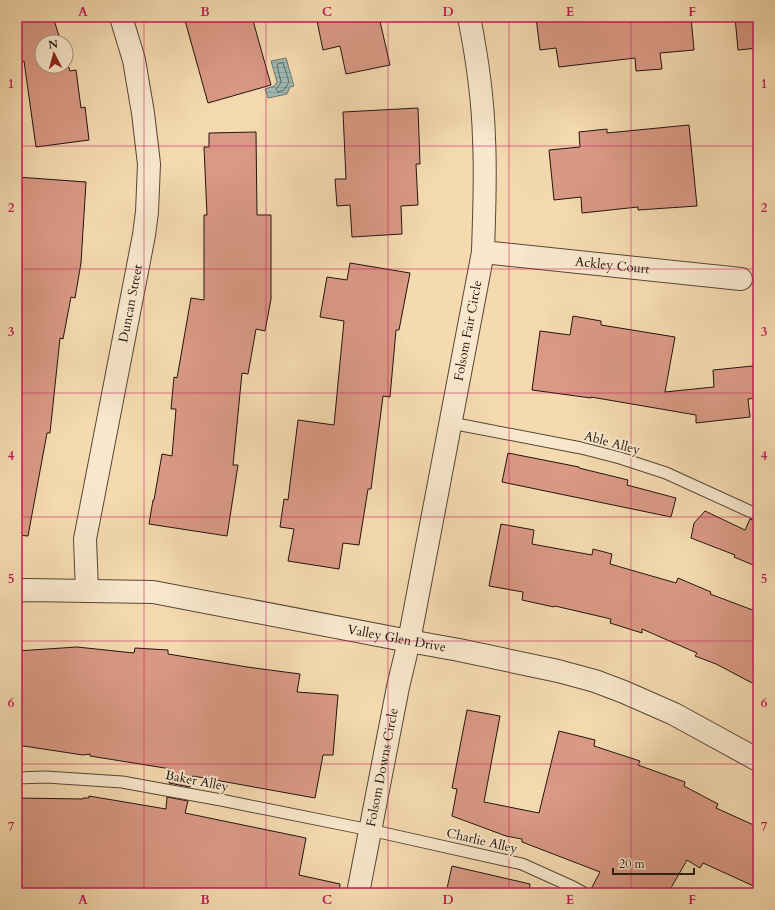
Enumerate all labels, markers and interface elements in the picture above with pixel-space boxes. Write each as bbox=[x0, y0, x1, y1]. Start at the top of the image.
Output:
text: A bbox=[78, 3, 88, 21]
text: B bbox=[200, 3, 210, 21]
text: C bbox=[322, 3, 332, 21]
text: D bbox=[442, 3, 454, 21]
text: E bbox=[566, 3, 574, 21]
text: F bbox=[688, 3, 696, 21]
north arrow bbox=[34, 34, 74, 74]
text: N bbox=[47, 37, 59, 53]
text: 1 bbox=[8, 75, 14, 93]
text: 1 bbox=[761, 75, 767, 93]
text: 2 bbox=[8, 199, 15, 217]
text: 2 bbox=[761, 199, 768, 217]
street label: Ackley Court bbox=[574, 253, 650, 278]
street label: Duncan Street bbox=[114, 263, 147, 344]
street label: Folsom Fair Circle bbox=[450, 279, 486, 383]
text: 3 bbox=[8, 323, 15, 341]
text: 3 bbox=[761, 323, 768, 341]
street label: Able Alley bbox=[582, 427, 642, 459]
text: 4 bbox=[8, 447, 15, 465]
text: 4 bbox=[761, 447, 768, 465]
text: 5 bbox=[8, 570, 14, 588]
text: 5 bbox=[761, 570, 767, 588]
street label: Valley Glen Drive bbox=[346, 620, 447, 656]
text: 6 bbox=[8, 694, 15, 712]
text: 6 bbox=[761, 694, 768, 712]
street label: Folsom Downs Circle bbox=[362, 706, 403, 828]
street label: Baker Alley bbox=[164, 766, 230, 796]
text: 7 bbox=[8, 818, 15, 836]
text: 7 bbox=[761, 818, 768, 836]
street label: Charlie Alley bbox=[445, 824, 519, 858]
scale bar bbox=[613, 850, 694, 876]
text: 20 m bbox=[619, 856, 646, 872]
text: A bbox=[78, 891, 88, 909]
text: B bbox=[200, 891, 210, 909]
text: C bbox=[322, 891, 332, 909]
text: D bbox=[442, 891, 454, 909]
text: E bbox=[566, 891, 574, 909]
text: F bbox=[688, 891, 696, 909]

